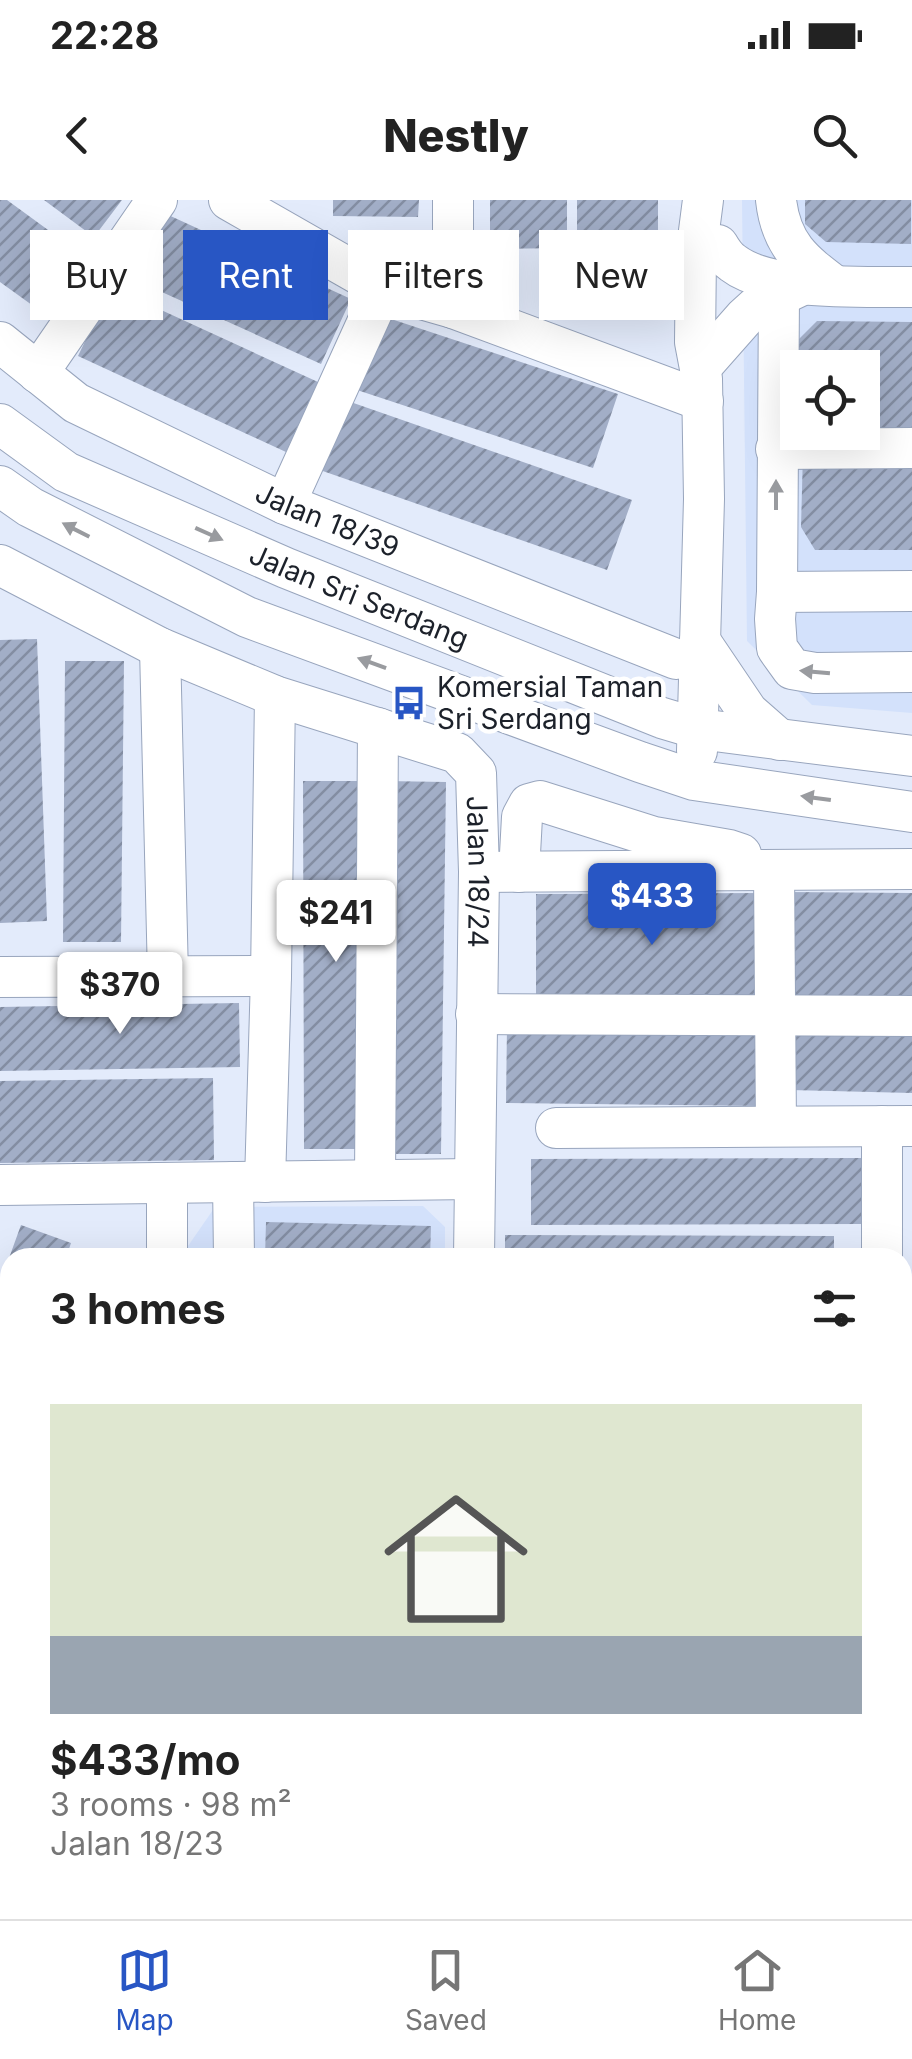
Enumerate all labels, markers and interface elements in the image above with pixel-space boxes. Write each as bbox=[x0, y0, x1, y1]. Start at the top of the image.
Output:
text: 22:28 bbox=[50, 12, 159, 58]
icon: back bbox=[50, 108, 105, 163]
text: Nestly bbox=[383, 108, 529, 163]
icon: search bbox=[807, 108, 862, 163]
chip: Buy bbox=[30, 230, 163, 320]
chip: Rent bbox=[183, 230, 328, 320]
chip: Filters bbox=[348, 230, 519, 320]
chip: New bbox=[539, 230, 684, 320]
map controls bbox=[780, 350, 880, 450]
button: locate bbox=[780, 350, 880, 450]
street label: Jalan 18/39 bbox=[250, 475, 404, 565]
one-way arrow bbox=[768, 478, 784, 510]
one-way arrow bbox=[61, 522, 90, 539]
one-way arrow bbox=[194, 526, 224, 542]
street label: Jalan Sri Serdang bbox=[244, 537, 473, 656]
one-way arrow bbox=[356, 655, 386, 670]
one-way arrow bbox=[798, 663, 830, 679]
place label: Komersial Taman Sri Serdang bbox=[437, 670, 663, 736]
bus stop icon: Komersial Taman Sri Serdang bbox=[390, 684, 428, 722]
one-way arrow bbox=[799, 789, 831, 805]
street label: Jalan 18/24 bbox=[460, 795, 496, 948]
pin: $433 bbox=[593, 863, 711, 948]
text: $433 bbox=[610, 876, 694, 915]
pin: $241 bbox=[277, 880, 395, 965]
text: $241 bbox=[299, 893, 373, 932]
pin: $370 bbox=[61, 952, 179, 1037]
text: $370 bbox=[79, 965, 161, 1004]
icon: filters bbox=[807, 1281, 862, 1336]
text: 3 homes bbox=[50, 1283, 226, 1334]
icon: home bbox=[366, 1469, 546, 1649]
text: $433/mo bbox=[50, 1734, 241, 1785]
text: 3 rooms · 98 m² bbox=[50, 1785, 292, 1824]
text: Jalan 18/23 bbox=[50, 1824, 223, 1863]
tab: Map bbox=[116, 1943, 174, 2037]
tab: Saved bbox=[405, 1943, 487, 2037]
tab: Home bbox=[718, 1943, 796, 2037]

